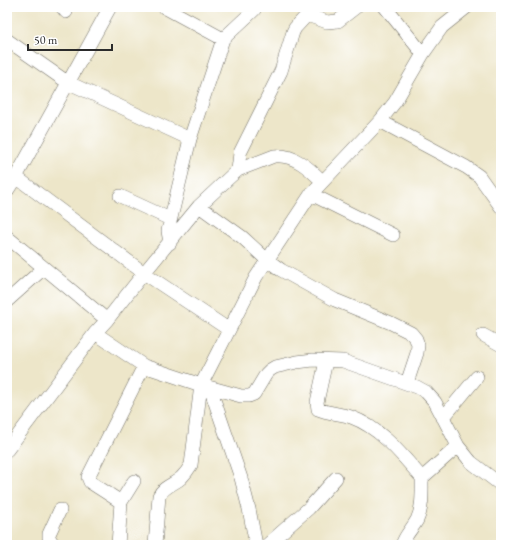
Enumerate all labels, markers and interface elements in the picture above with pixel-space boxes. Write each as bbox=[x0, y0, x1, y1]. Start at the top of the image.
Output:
scale bar bbox=[28, 26, 112, 52]
text: 50 m bbox=[34, 32, 58, 48]

